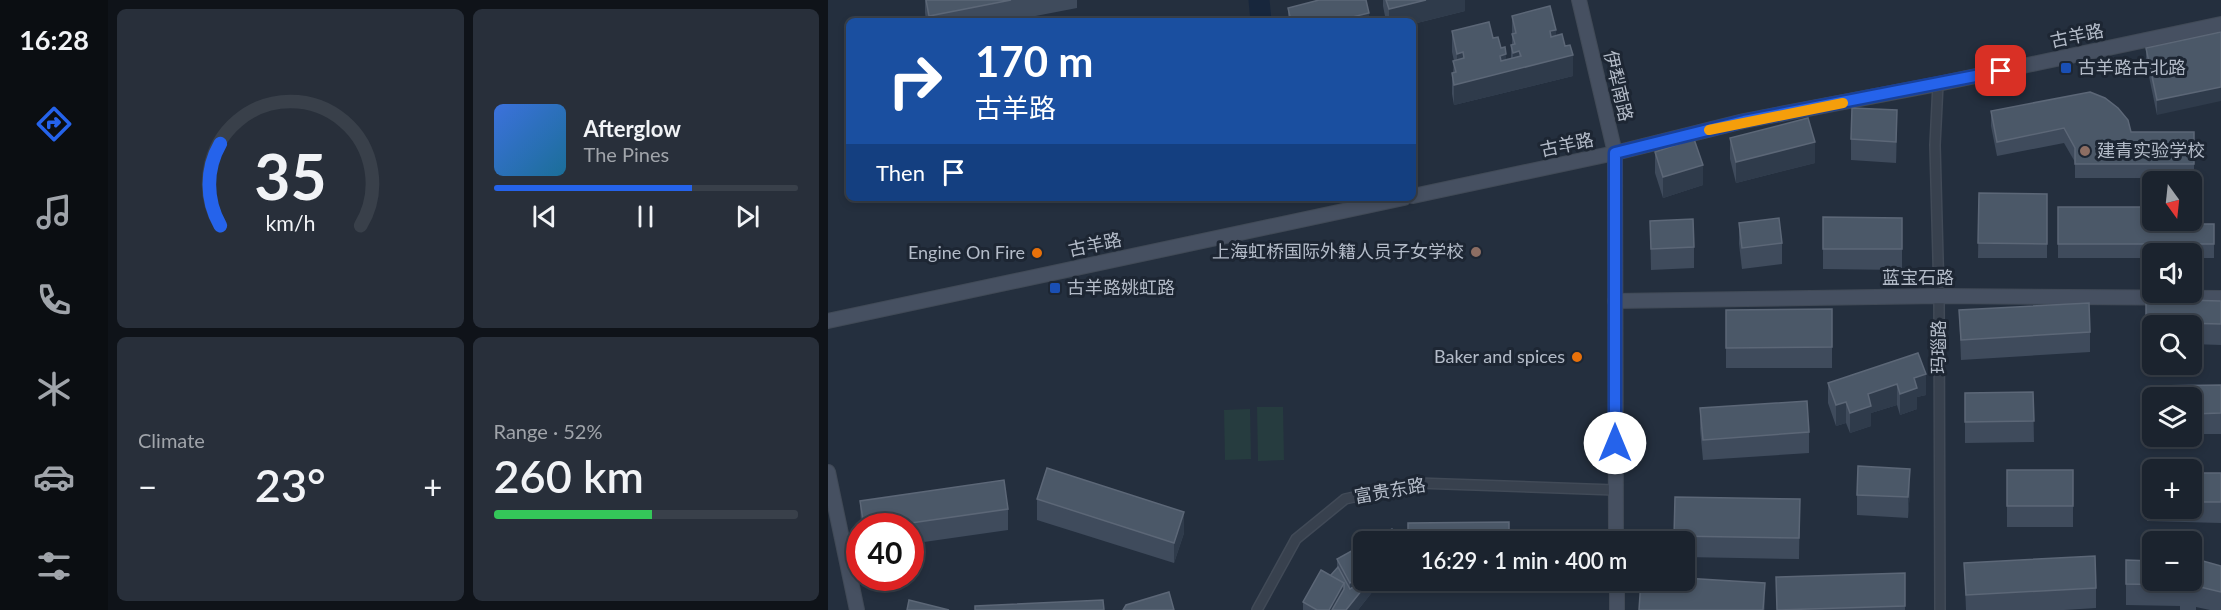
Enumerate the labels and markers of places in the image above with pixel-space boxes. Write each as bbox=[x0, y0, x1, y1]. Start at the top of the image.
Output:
pin bbox=[1975, 45, 2026, 96]
place label: 古羊路古北路 bbox=[2078, 56, 2186, 78]
marker: 古羊路古北路 bbox=[2059, 61, 2073, 75]
place label: 建青实验学校 bbox=[2097, 139, 2205, 161]
marker: 建青实验学校 bbox=[2078, 144, 2092, 158]
place label: 上海虹桥国际外籍人员子女学校 bbox=[1212, 240, 1464, 262]
place label: Engine On Fire bbox=[908, 241, 1025, 263]
marker: 上海虹桥国际外籍人员子女学校 bbox=[1469, 245, 1483, 259]
marker: Engine On Fire bbox=[1030, 246, 1044, 260]
place label: 古羊路姚虹路 bbox=[1067, 276, 1175, 298]
marker: 古羊路姚虹路 bbox=[1048, 281, 1062, 295]
place label: Baker and spices bbox=[1434, 345, 1565, 367]
marker: Baker and spices bbox=[1570, 350, 1584, 364]

